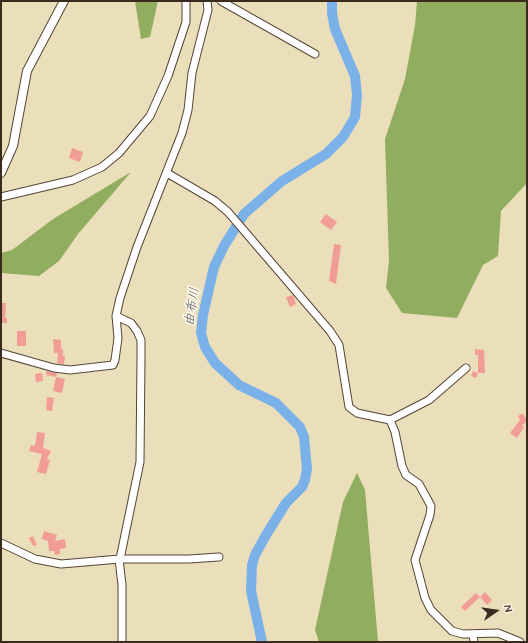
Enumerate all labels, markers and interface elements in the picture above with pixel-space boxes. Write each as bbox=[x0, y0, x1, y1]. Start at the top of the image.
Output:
water label: 由布川 bbox=[182, 287, 204, 327]
north arrow bbox=[476, 591, 516, 631]
text: N bbox=[500, 603, 515, 613]

